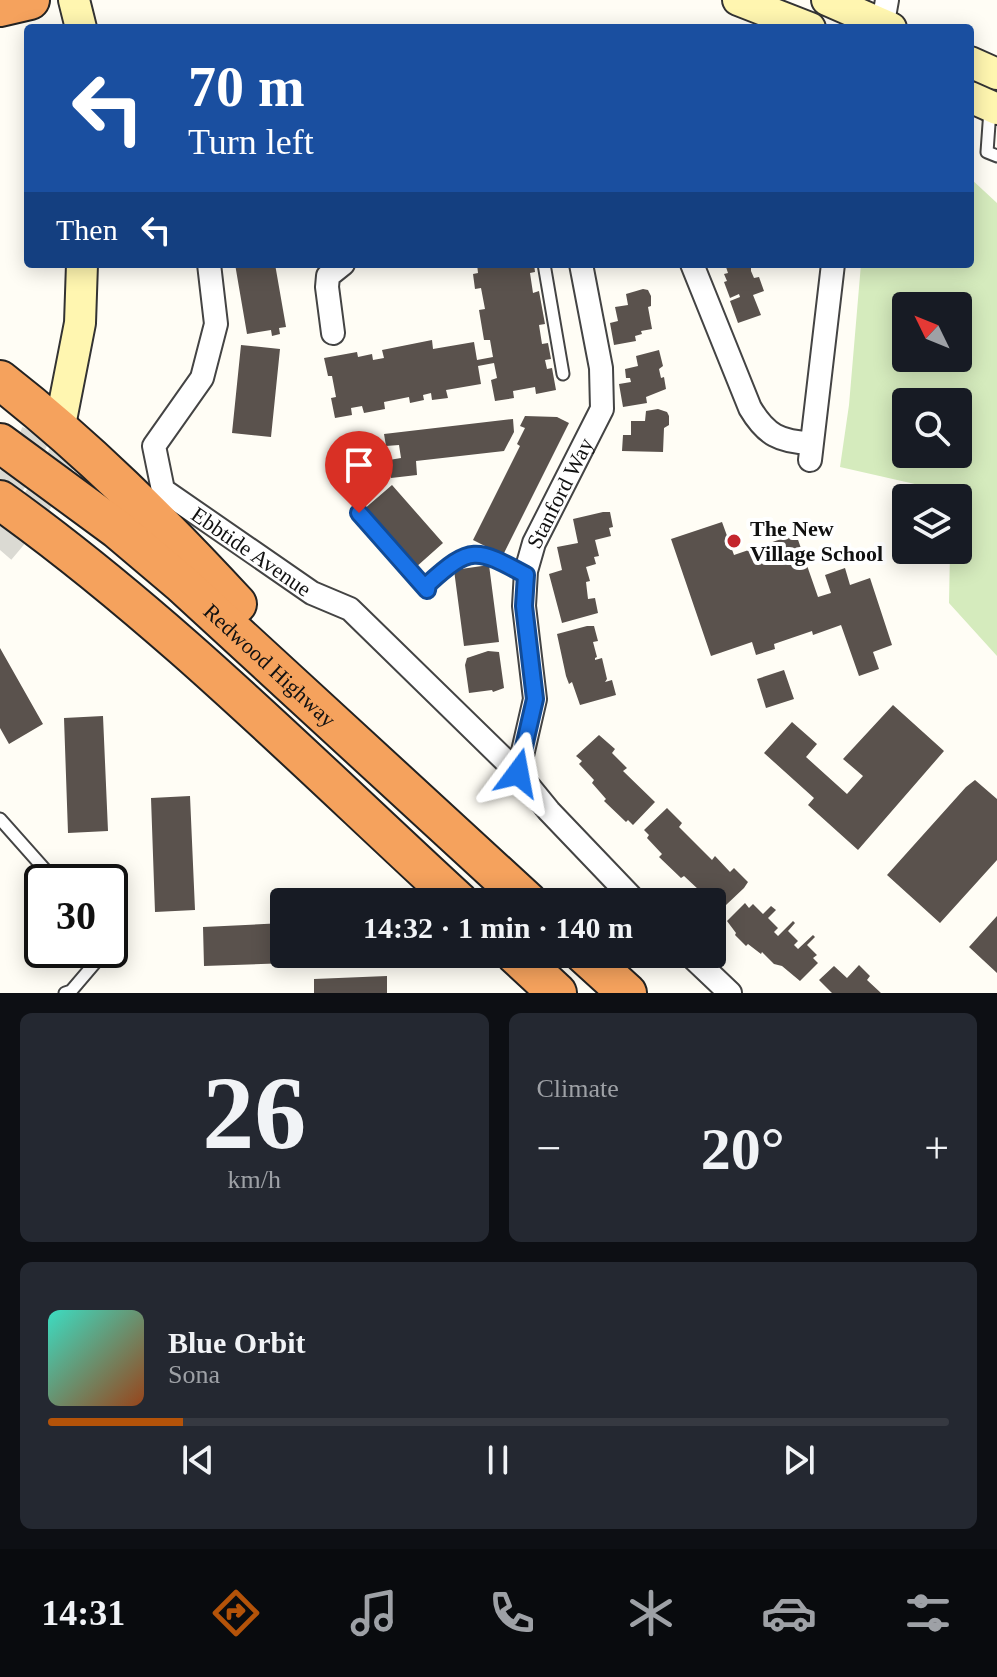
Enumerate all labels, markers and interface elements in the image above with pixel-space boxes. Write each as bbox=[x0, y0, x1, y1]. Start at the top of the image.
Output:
icon: left bbox=[56, 56, 160, 160]
text: 70 m bbox=[188, 56, 305, 118]
text: Turn left bbox=[188, 122, 314, 162]
icon: left bbox=[134, 208, 178, 252]
text: Then bbox=[56, 213, 118, 246]
north arrow bbox=[892, 292, 972, 372]
map controls bbox=[892, 292, 972, 564]
button: search bbox=[892, 388, 972, 468]
pin bbox=[325, 431, 393, 513]
street label: Stanford Way bbox=[521, 433, 598, 552]
icon: arrive bbox=[337, 443, 381, 487]
button: layers bbox=[892, 484, 972, 564]
street label: Ebbtide Avenue bbox=[187, 501, 316, 601]
place label: The New Village School bbox=[750, 516, 883, 566]
marker: The New Village School bbox=[725, 532, 743, 550]
street label: Redwood Highway bbox=[199, 598, 341, 732]
position arrow bbox=[476, 731, 560, 815]
speed limit sign: 30 bbox=[24, 864, 128, 968]
text: 14:32 · 1 min · 140 m bbox=[363, 911, 633, 944]
text: 26 bbox=[202, 1055, 306, 1170]
text: Climate bbox=[537, 1074, 619, 1103]
text: 20° bbox=[701, 1116, 785, 1182]
text: − bbox=[537, 1124, 561, 1173]
text: + bbox=[924, 1124, 949, 1173]
text: km/h bbox=[228, 1165, 281, 1194]
text: Blue Orbit bbox=[168, 1326, 306, 1359]
text: Sona bbox=[168, 1360, 220, 1389]
icon: previous bbox=[176, 1438, 220, 1482]
icon: pause bbox=[476, 1438, 520, 1482]
icon: next bbox=[777, 1438, 821, 1482]
icon: directions bbox=[208, 1585, 264, 1641]
icon: music bbox=[346, 1585, 402, 1641]
icon: phone bbox=[484, 1585, 540, 1641]
icon: climate bbox=[623, 1585, 679, 1641]
icon: car bbox=[761, 1585, 817, 1641]
icon: filters bbox=[900, 1585, 956, 1641]
text: 14:31 bbox=[41, 1593, 125, 1633]

